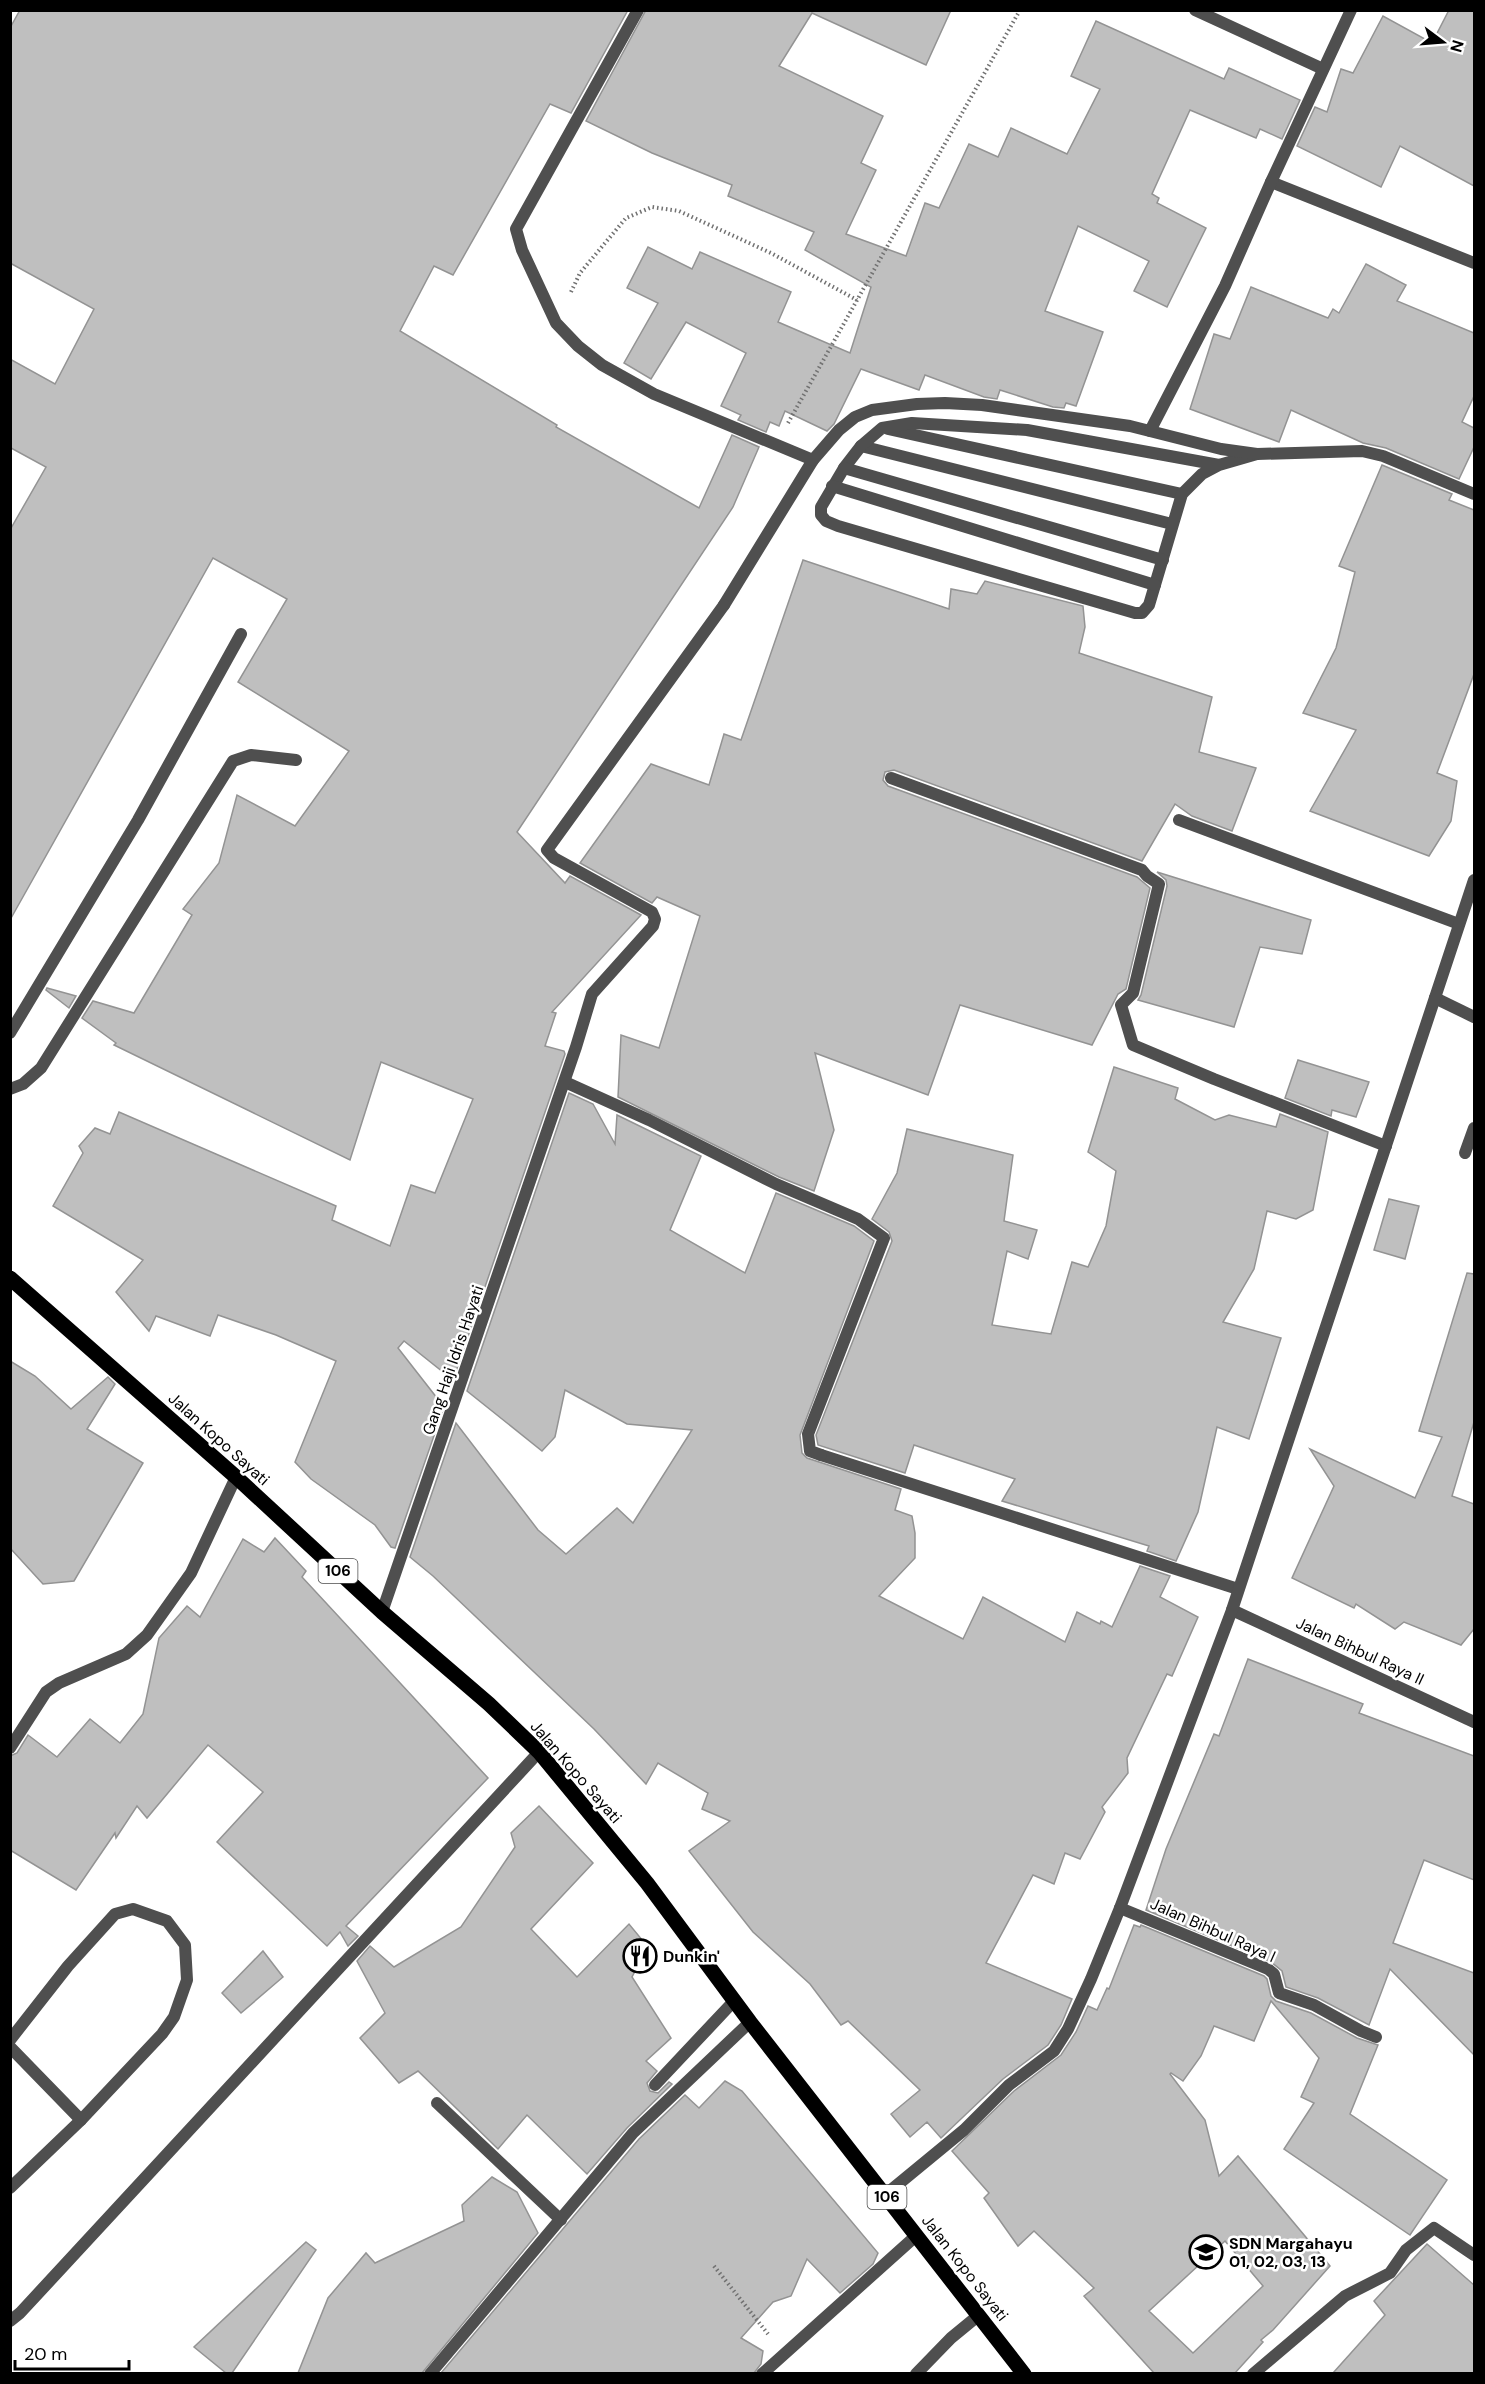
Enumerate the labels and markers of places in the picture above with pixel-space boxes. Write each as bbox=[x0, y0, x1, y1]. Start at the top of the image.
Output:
restaurant icon: Dunkin' bbox=[622, 1938, 658, 1974]
place label: Dunkin' bbox=[663, 1946, 720, 1967]
place label: SDN Margahayu 01, 02, 03, 13 bbox=[1229, 2233, 1353, 2272]
school or university icon: SDN Margahayu 01, 02, 03, 13 bbox=[1188, 2234, 1224, 2270]

